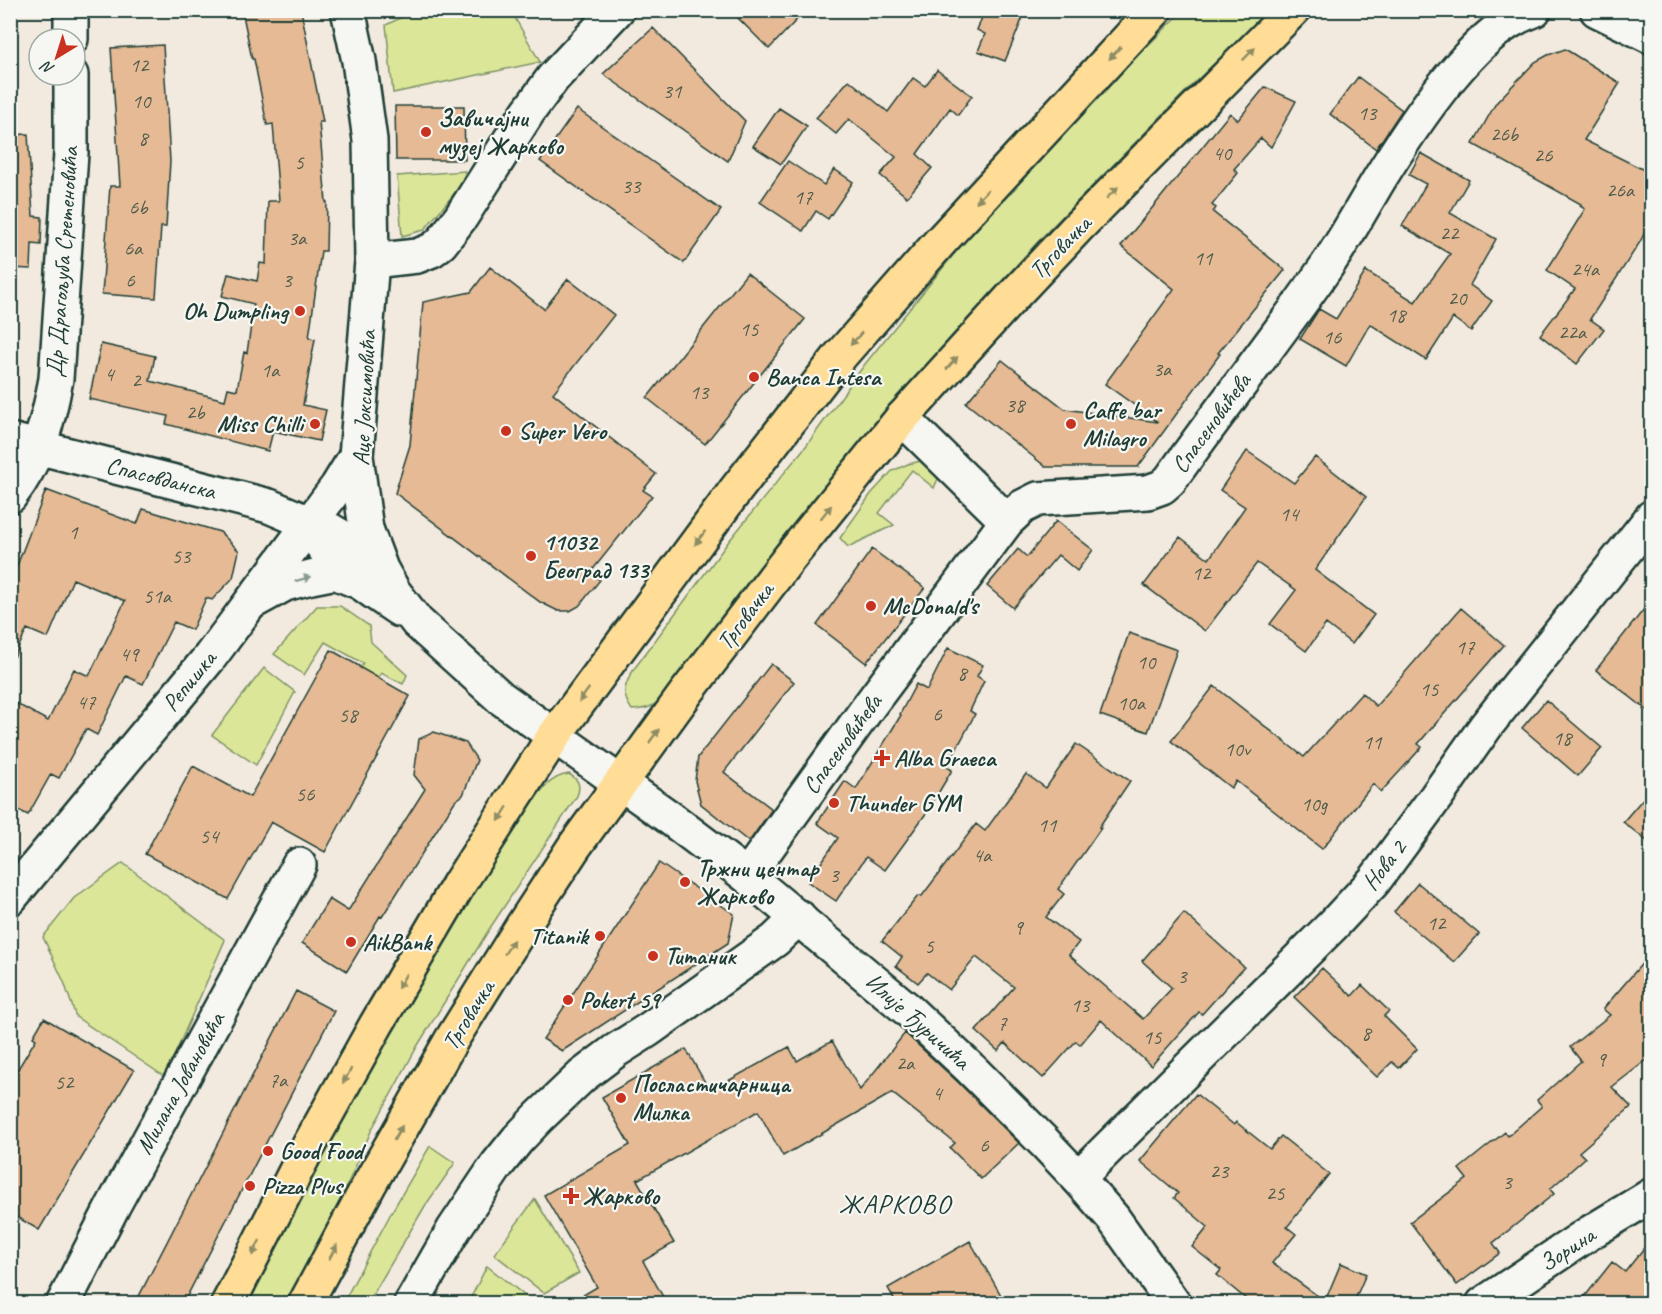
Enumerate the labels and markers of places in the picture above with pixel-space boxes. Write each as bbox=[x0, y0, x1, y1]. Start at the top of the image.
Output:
place label: Завичајни музеј Жарково bbox=[438, 103, 565, 162]
marker: Завичајни музеј Жарково bbox=[419, 125, 433, 139]
place label: Oh Dumpling bbox=[183, 296, 290, 326]
marker: Oh Dumpling bbox=[293, 304, 307, 318]
place label: Banca Intesa bbox=[766, 362, 883, 392]
marker: Banca Intesa bbox=[747, 370, 761, 384]
place label: Caffe bar Milagro bbox=[1083, 395, 1163, 453]
place label: Miss Chilli bbox=[217, 409, 306, 439]
place label: Super Vero bbox=[518, 416, 609, 446]
marker: Miss Chilli bbox=[308, 417, 322, 431]
marker: Caffe bar Milagro bbox=[1064, 417, 1078, 431]
marker: Super Vero bbox=[499, 424, 513, 438]
place label: 11032 Београд 133 bbox=[543, 527, 650, 585]
marker: 11032 Београд 133 bbox=[524, 549, 538, 563]
place label: McDonald's bbox=[883, 591, 981, 621]
marker: McDonald's bbox=[864, 599, 878, 613]
place label: Alba Graeca bbox=[894, 743, 998, 773]
marker: Alba Graeca bbox=[875, 751, 889, 765]
place label: Thunder GYM bbox=[846, 788, 963, 818]
marker: Thunder GYM bbox=[827, 796, 841, 810]
place label: Тржни центар Жарково bbox=[697, 853, 820, 911]
marker: Тржни центар Жарково bbox=[678, 875, 692, 889]
place label: Titanik bbox=[530, 921, 590, 951]
place label: AikBank bbox=[363, 927, 433, 957]
marker: Titanik bbox=[593, 929, 607, 943]
marker: AikBank bbox=[344, 935, 358, 949]
place label: Титаник bbox=[665, 941, 738, 971]
marker: Титаник bbox=[646, 949, 660, 963]
place label: Pokert 59 bbox=[580, 985, 662, 1015]
marker: Pokert 59 bbox=[561, 993, 575, 1007]
place label: Посластичарница Милка bbox=[633, 1069, 792, 1127]
marker: Посластичарница Милка bbox=[614, 1091, 628, 1105]
place label: Good Food bbox=[280, 1136, 367, 1166]
marker: Good Food bbox=[261, 1144, 275, 1158]
place label: Pizza Plus bbox=[262, 1171, 344, 1201]
marker: Pizza Plus bbox=[243, 1179, 257, 1193]
place label: Жарково bbox=[583, 1181, 661, 1211]
marker: Жарково bbox=[564, 1189, 578, 1203]

